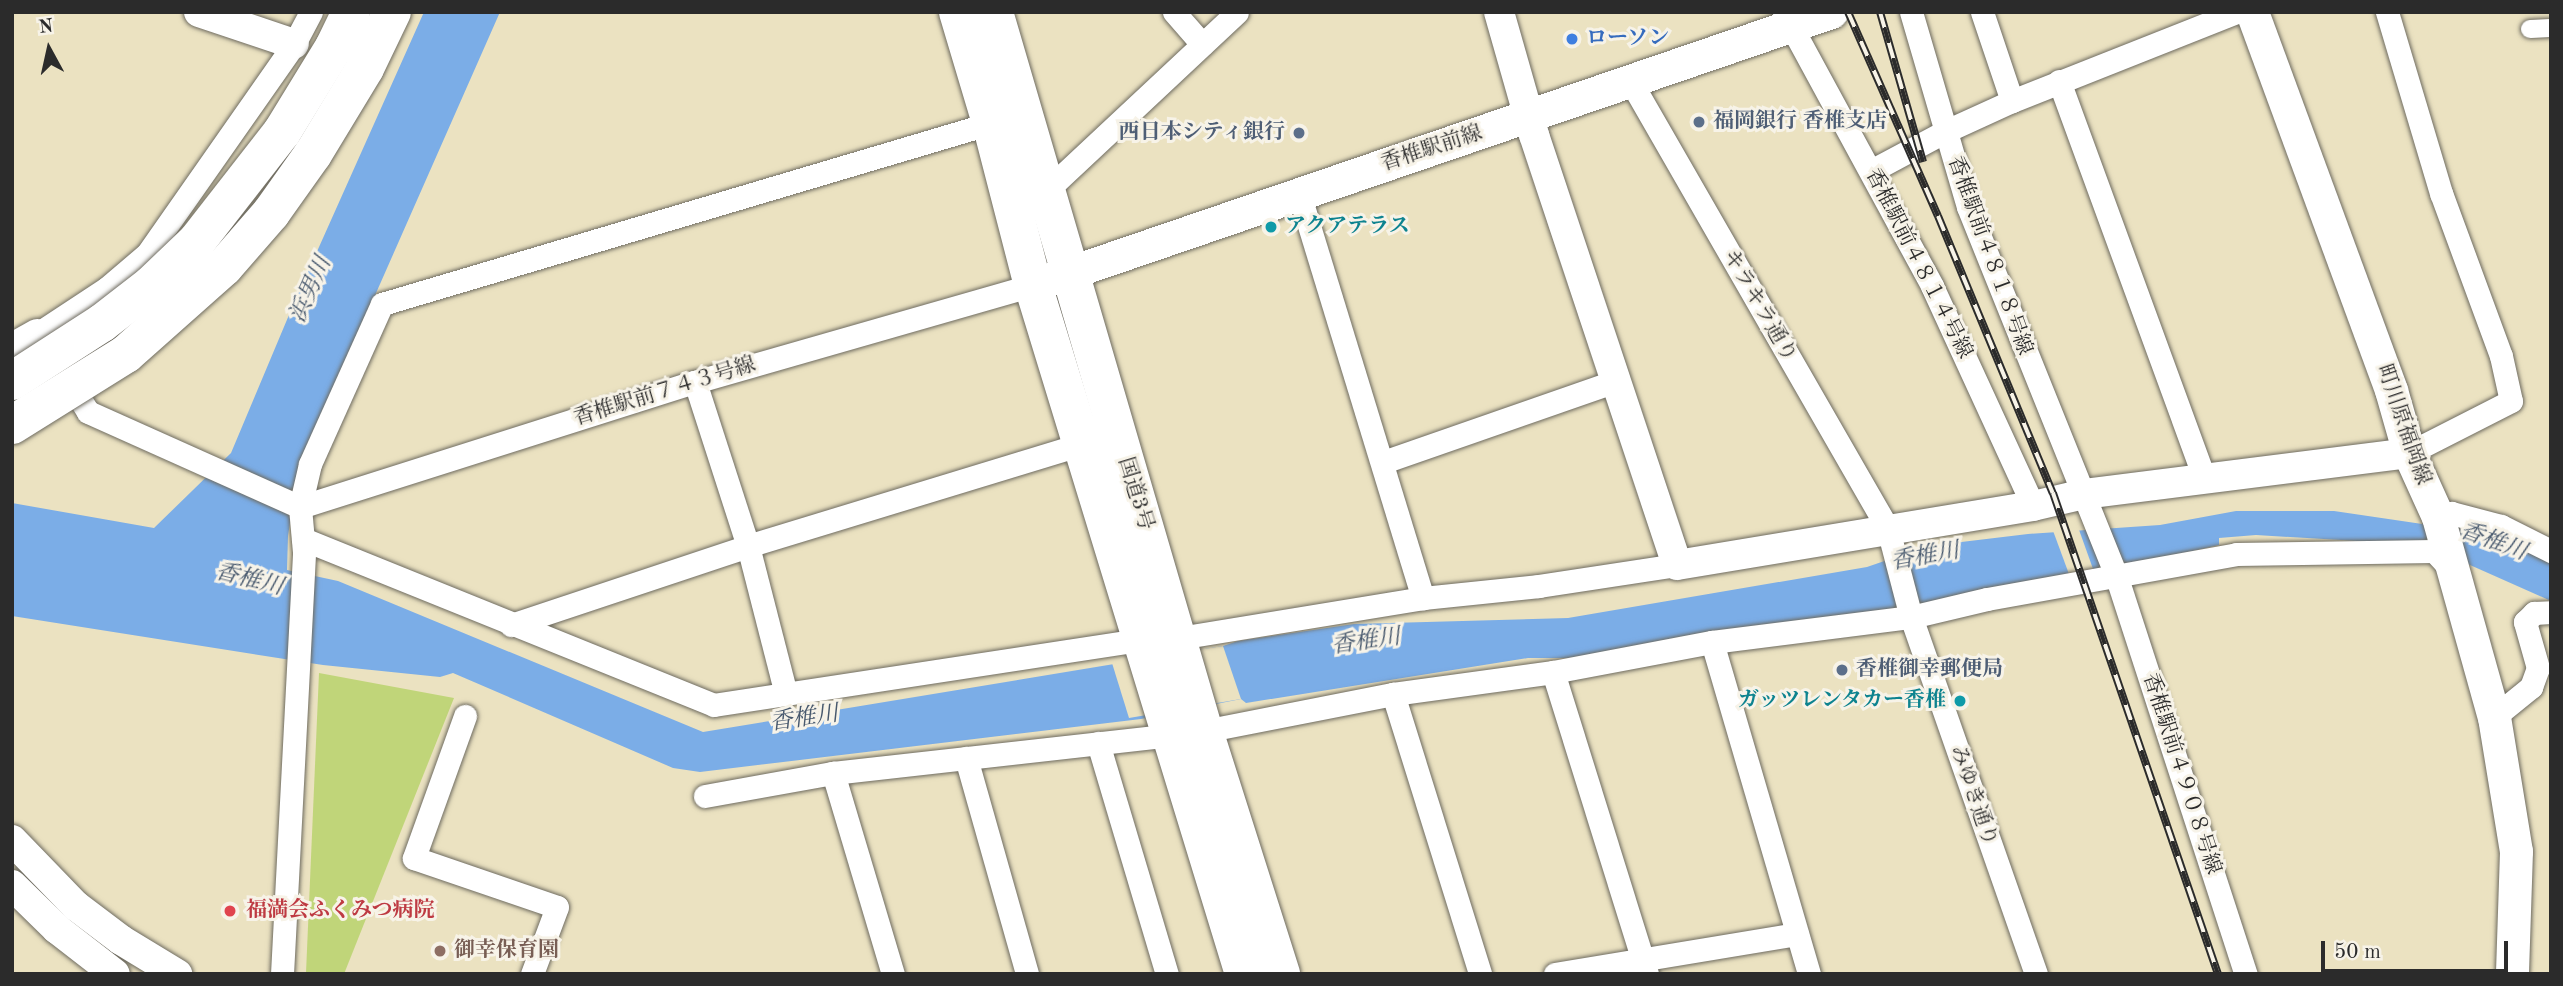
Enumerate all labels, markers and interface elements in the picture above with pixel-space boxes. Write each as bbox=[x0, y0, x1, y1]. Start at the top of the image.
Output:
north arrow bbox=[14, 14, 84, 84]
text: N bbox=[37, 17, 55, 38]
place label: ローソン bbox=[1586, 26, 1670, 52]
marker: ローソン bbox=[1564, 31, 1580, 47]
place label: 福岡銀行 香椎支店 bbox=[1713, 109, 1887, 135]
marker: 福岡銀行 香椎支店 bbox=[1691, 114, 1707, 130]
place label: 西日本シティ銀行 bbox=[1117, 120, 1285, 146]
street label: 香椎駅前線 bbox=[1378, 121, 1486, 177]
marker: 西日本シティ銀行 bbox=[1291, 125, 1307, 141]
street label: 香椎駅前４８１８号線 bbox=[1941, 153, 2037, 359]
street label: 香椎駅前４８１４号線 bbox=[1859, 165, 1977, 363]
place label: アクアテラス bbox=[1285, 214, 1411, 240]
marker: アクアテラス bbox=[1263, 219, 1279, 235]
street label: キラキラ通り bbox=[1717, 245, 1801, 367]
water label: 浜男川 bbox=[284, 253, 338, 327]
street label: 香椎駅前７４３号線 bbox=[571, 352, 759, 432]
street label: 町川原福岡線 bbox=[2371, 361, 2435, 489]
street label: 国道3号 bbox=[1112, 454, 1158, 534]
water label: 香椎川 bbox=[2456, 517, 2530, 567]
water label: 香椎川 bbox=[1889, 537, 1961, 577]
water label: 香椎川 bbox=[212, 558, 286, 602]
water label: 香椎川 bbox=[1330, 624, 1402, 660]
place label: 香椎御幸郵便局 bbox=[1856, 657, 2003, 683]
marker: 香椎御幸郵便局 bbox=[1834, 662, 1850, 678]
street label: 香椎駅前４９０８号線 bbox=[2137, 670, 2225, 878]
place label: ガッツレンタカー香椎 bbox=[1736, 688, 1946, 714]
marker: ガッツレンタカー香椎 bbox=[1952, 693, 1968, 709]
water label: 香椎川 bbox=[768, 701, 840, 737]
street label: みゆき通り bbox=[1944, 742, 2002, 850]
place label: 福満会ふくみつ病院 bbox=[246, 898, 435, 924]
marker: 福満会ふくみつ病院 bbox=[220, 901, 240, 921]
scale bar bbox=[2325, 926, 2512, 970]
place label: 御幸保育園 bbox=[454, 938, 559, 964]
text: 50 m bbox=[2334, 942, 2381, 963]
marker: 御幸保育園 bbox=[432, 943, 448, 959]

